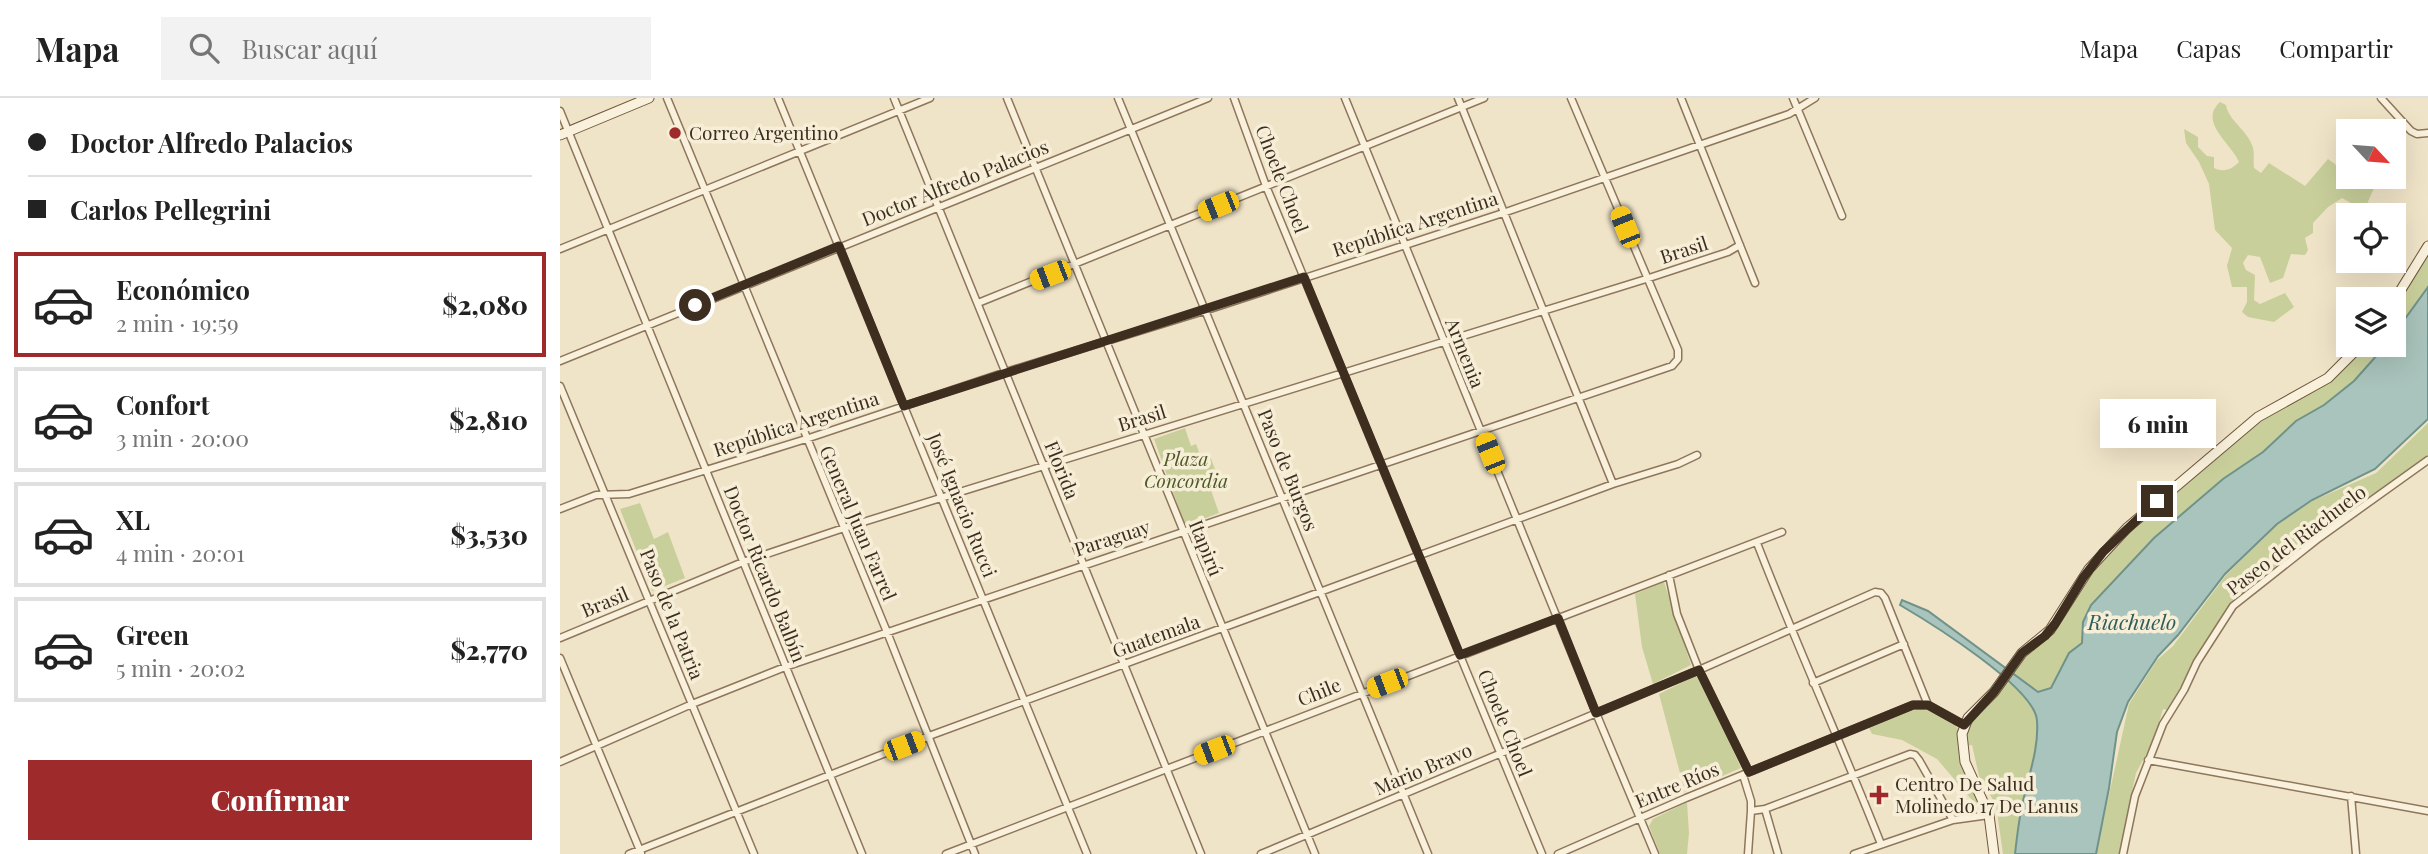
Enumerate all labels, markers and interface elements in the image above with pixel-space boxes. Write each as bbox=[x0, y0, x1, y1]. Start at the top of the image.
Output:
search box bbox=[161, 17, 651, 80]
text: Mapa bbox=[35, 26, 119, 70]
icon: search bbox=[185, 29, 223, 67]
text: Buscar aquí bbox=[241, 31, 378, 66]
text: Mapa bbox=[2080, 32, 2138, 64]
text: Capas bbox=[2176, 32, 2241, 64]
text: Compartir bbox=[2279, 32, 2393, 64]
place label: Correo Argentino bbox=[689, 119, 838, 145]
north arrow bbox=[2336, 119, 2406, 189]
map controls bbox=[2336, 119, 2406, 357]
street label: Choele Choel bbox=[1250, 121, 1316, 237]
text: Doctor Alfredo Palacios bbox=[70, 125, 353, 160]
marker: Correo Argentino bbox=[667, 125, 683, 141]
street label: Doctor Alfredo Palacios bbox=[857, 133, 1052, 231]
street label: República Argentina bbox=[1329, 184, 1501, 262]
car bbox=[1195, 188, 1242, 224]
text: Carlos Pellegrini bbox=[70, 192, 271, 227]
button: locate bbox=[2336, 203, 2406, 273]
car bbox=[1608, 204, 1643, 250]
street label: Brasil bbox=[1656, 229, 1712, 269]
car bbox=[1027, 258, 1074, 292]
text: Económico bbox=[116, 272, 250, 307]
icon: car bbox=[32, 273, 95, 336]
text: $2,080 bbox=[442, 287, 528, 322]
button: layers bbox=[2336, 287, 2406, 357]
route start bbox=[679, 289, 711, 321]
text: 2 min · 19:59 bbox=[116, 307, 239, 338]
street label: Armenia bbox=[1440, 313, 1492, 392]
street label: República Argentina bbox=[710, 384, 882, 462]
text: Confort bbox=[116, 387, 210, 422]
icon: car bbox=[32, 388, 95, 451]
street label: Brasil bbox=[1114, 397, 1170, 437]
callout: 6 min bbox=[2099, 400, 2215, 448]
text: $2,810 bbox=[449, 402, 528, 437]
street label: Paso de Burgos bbox=[1253, 405, 1325, 535]
text: 6 min bbox=[2127, 408, 2189, 439]
text: 3 min · 20:00 bbox=[116, 422, 249, 453]
street label: José Ignacio Rucci bbox=[922, 428, 1004, 581]
car bbox=[1473, 430, 1508, 476]
street label: Florida bbox=[1039, 437, 1087, 503]
street label: General Juan Farrel bbox=[815, 441, 904, 605]
park label: Plaza Concordia bbox=[1144, 445, 1228, 493]
street label: Paseo del Riachuelo bbox=[2220, 478, 2371, 600]
street label: Doctor Ricardo Balbín bbox=[719, 481, 814, 666]
route end bbox=[2141, 485, 2173, 517]
text: XL bbox=[116, 502, 150, 537]
icon: car bbox=[32, 503, 95, 566]
street label: Paraguay bbox=[1070, 512, 1153, 562]
street label: Itapirú bbox=[1184, 516, 1230, 580]
text: $3,530 bbox=[451, 517, 528, 552]
text: 4 min · 20:01 bbox=[116, 537, 245, 568]
street label: Paso de la Patria bbox=[635, 544, 711, 683]
street label: Brasil bbox=[577, 579, 633, 623]
street label: Guatemala bbox=[1108, 607, 1204, 663]
water label: Riachuelo bbox=[2087, 607, 2176, 635]
text: Green bbox=[116, 617, 189, 652]
icon: car bbox=[32, 618, 95, 681]
text: $2,770 bbox=[450, 632, 528, 667]
text: 5 min · 20:02 bbox=[116, 652, 245, 683]
street label: Choele Choel bbox=[1473, 665, 1539, 781]
car bbox=[1364, 666, 1411, 700]
street label: Chile bbox=[1293, 671, 1344, 711]
car bbox=[881, 729, 928, 763]
car bbox=[1191, 733, 1238, 767]
street label: Mario Bravo bbox=[1370, 736, 1476, 800]
street label: Entre Ríos bbox=[1631, 755, 1723, 813]
button: Confirmar bbox=[28, 760, 532, 840]
place label: Centro De Salud Molinedo 17 De Lanus bbox=[1895, 770, 2078, 818]
marker: Centro De Salud Molinedo 17 De Lanus bbox=[1869, 785, 1889, 805]

